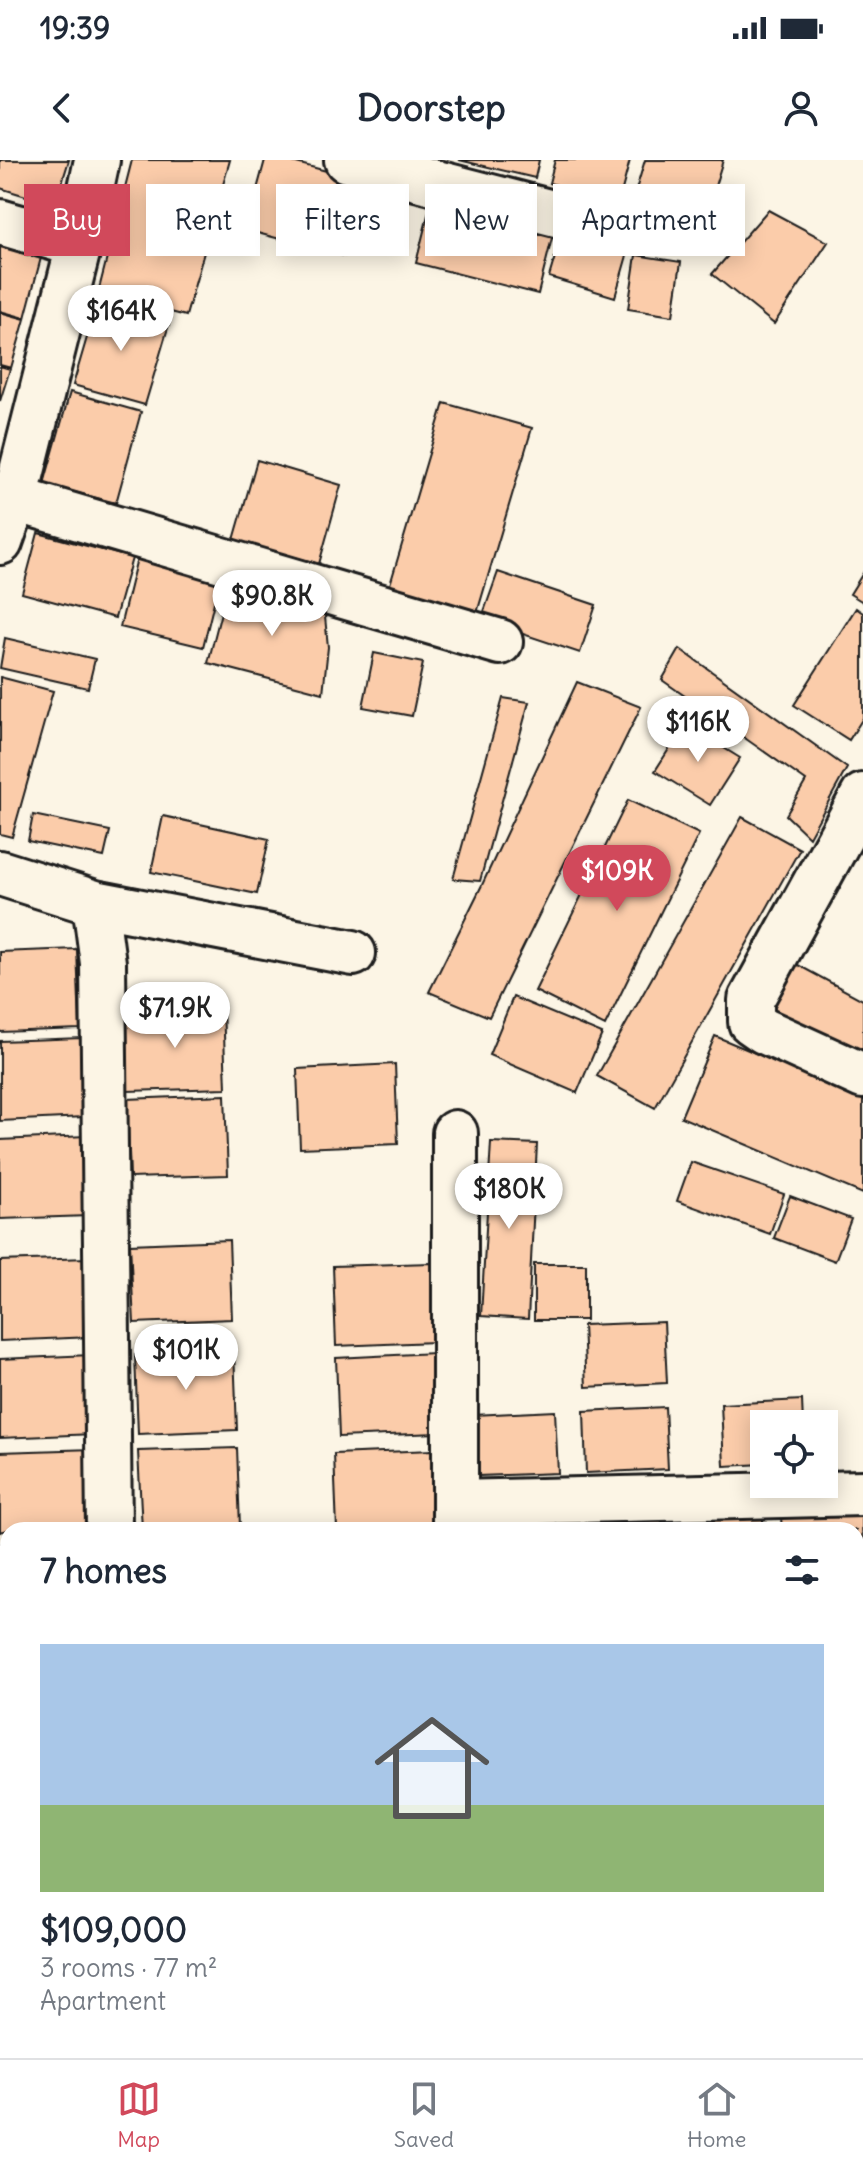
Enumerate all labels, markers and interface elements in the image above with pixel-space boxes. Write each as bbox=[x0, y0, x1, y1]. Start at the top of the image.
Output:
text: 19:39 bbox=[40, 9, 110, 47]
icon: back bbox=[40, 86, 84, 130]
text: Doorstep bbox=[357, 86, 506, 131]
icon: person bbox=[779, 86, 823, 130]
chip: Buy bbox=[24, 184, 130, 256]
chip: Rent bbox=[146, 184, 260, 256]
chip: Filters bbox=[276, 184, 409, 256]
chip: New bbox=[425, 184, 537, 256]
chip: Apartment bbox=[553, 184, 745, 256]
pin: $164K bbox=[65, 285, 177, 353]
text: $164K bbox=[86, 294, 156, 327]
pin: $90.8K bbox=[207, 570, 337, 638]
text: $90.8K bbox=[231, 579, 313, 612]
pin: $116K bbox=[642, 696, 754, 764]
text: $116K bbox=[665, 705, 731, 738]
pin: $109K bbox=[561, 845, 673, 913]
text: $109K bbox=[581, 854, 653, 887]
pin: $71.9K bbox=[110, 982, 240, 1050]
text: $71.9K bbox=[138, 991, 212, 1024]
pin: $180K bbox=[453, 1163, 565, 1231]
text: $180K bbox=[473, 1172, 545, 1205]
pin: $101K bbox=[130, 1324, 242, 1392]
text: $101K bbox=[152, 1333, 220, 1366]
map controls bbox=[750, 1410, 838, 1498]
button: locate bbox=[750, 1410, 838, 1498]
icon: filters bbox=[780, 1548, 824, 1592]
text: 7 homes bbox=[40, 1549, 167, 1592]
icon: home bbox=[360, 1696, 504, 1840]
text: $109,000 bbox=[40, 1908, 187, 1951]
text: 3 rooms · 77 m² bbox=[40, 1951, 218, 1984]
text: Apartment bbox=[40, 1984, 166, 2017]
tab: Map bbox=[117, 2077, 161, 2153]
tab: Saved bbox=[394, 2077, 454, 2153]
tab: Home bbox=[687, 2077, 746, 2153]

